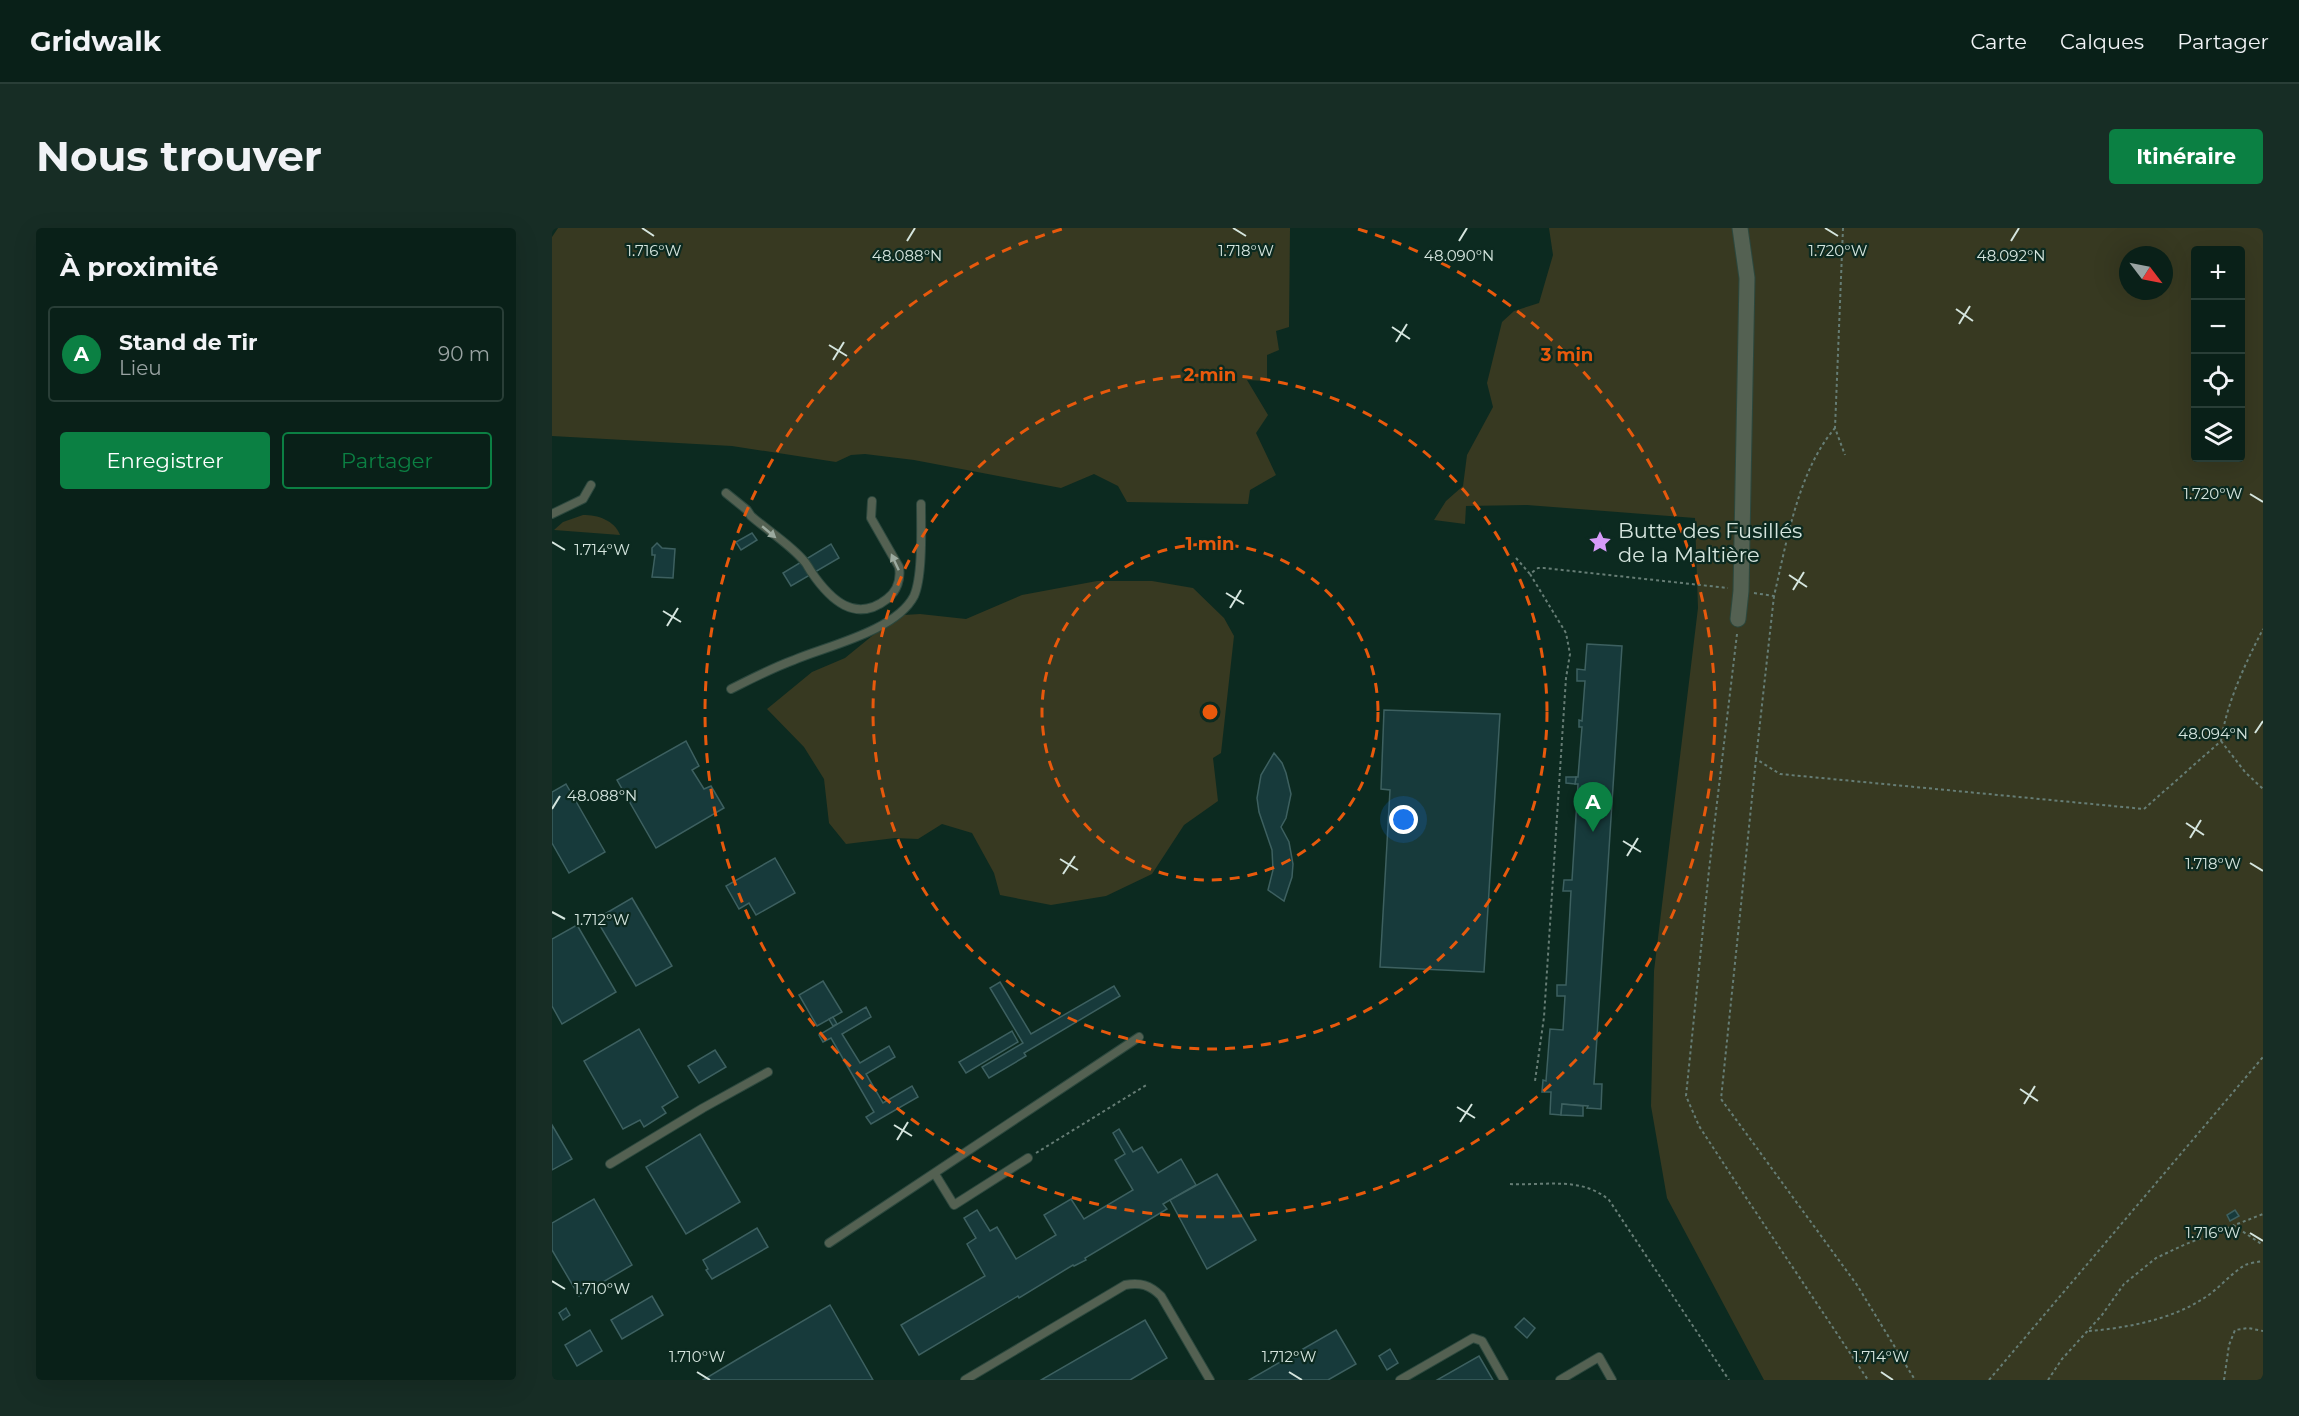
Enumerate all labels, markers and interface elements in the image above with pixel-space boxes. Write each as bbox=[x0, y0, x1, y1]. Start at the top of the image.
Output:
text: Gridwalk bbox=[30, 24, 161, 58]
text: Carte bbox=[1970, 29, 2027, 54]
text: Calques bbox=[2060, 29, 2144, 54]
text: Partager bbox=[2177, 29, 2269, 54]
button: Itinéraire bbox=[2109, 129, 2263, 184]
text: Nous trouver bbox=[36, 130, 322, 182]
text: 1.716°W bbox=[627, 241, 682, 260]
text: 1.718°W bbox=[1218, 241, 1274, 260]
text: 1.720°W bbox=[1808, 241, 1868, 260]
text: 48.088°N bbox=[872, 246, 942, 265]
text: 48.090°N bbox=[1424, 246, 1494, 265]
text: 48.092°N bbox=[1977, 246, 2045, 265]
north arrow bbox=[2119, 246, 2173, 300]
map controls bbox=[2191, 246, 2245, 462]
button: + bbox=[2191, 246, 2245, 300]
text: À proximité bbox=[60, 251, 219, 283]
button: − bbox=[2191, 300, 2245, 354]
text: Stand de Tir bbox=[119, 329, 258, 356]
text: A bbox=[74, 342, 89, 366]
text: 90 m bbox=[438, 342, 490, 366]
text: 3 min bbox=[1540, 344, 1593, 366]
button: locate bbox=[2191, 354, 2245, 408]
text: Lieu bbox=[119, 356, 162, 380]
text: 2 min bbox=[1184, 364, 1236, 386]
button: layers bbox=[2191, 408, 2245, 462]
button: Enregistrer bbox=[60, 432, 270, 489]
button: Partager bbox=[282, 432, 492, 489]
text: 1.720°W bbox=[2183, 484, 2243, 503]
place label: Butte des Fusillés de la Maltière bbox=[1618, 518, 1802, 567]
one-way arrow bbox=[761, 525, 777, 538]
place icon: Butte des Fusillés de la Maltière bbox=[1587, 529, 1613, 555]
text: 1 min bbox=[1186, 533, 1234, 555]
text: 1.714°W bbox=[574, 540, 630, 559]
one-way arrow bbox=[891, 554, 900, 571]
centre of rings bbox=[1200, 702, 1220, 722]
text: 48.094°N bbox=[2178, 724, 2248, 743]
pin: A bbox=[1574, 782, 1612, 832]
text: 48.088°N bbox=[567, 786, 637, 805]
your location bbox=[1389, 805, 1418, 834]
text: 1.718°W bbox=[2185, 854, 2241, 873]
text: 1.712°W bbox=[575, 910, 630, 929]
text: 1.716°W bbox=[2186, 1223, 2241, 1242]
text: 1.710°W bbox=[574, 1279, 630, 1298]
text: 1.710°W bbox=[669, 1347, 725, 1366]
text: 1.712°W bbox=[1262, 1347, 1317, 1366]
text: 1.714°W bbox=[1853, 1347, 1909, 1366]

